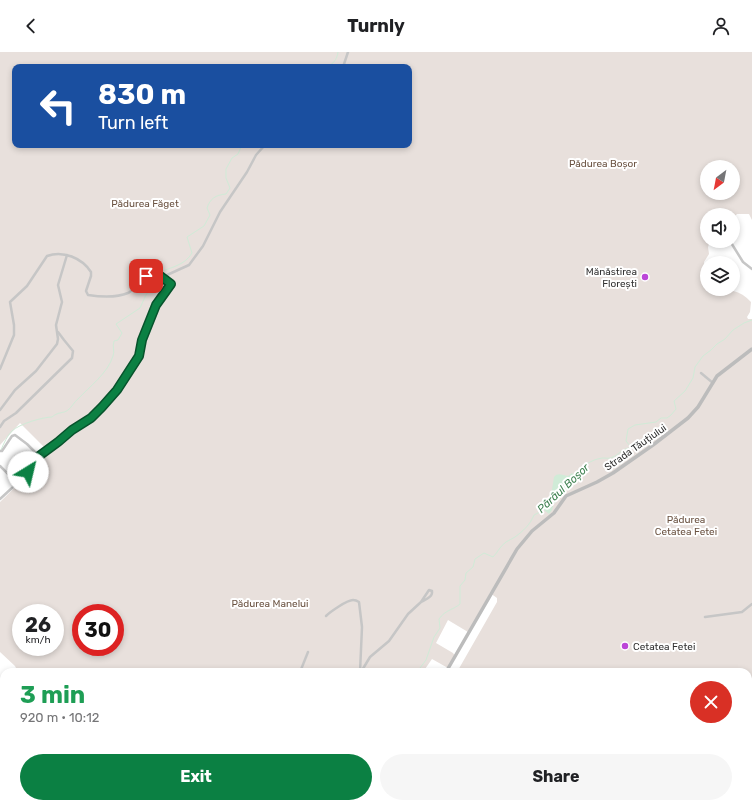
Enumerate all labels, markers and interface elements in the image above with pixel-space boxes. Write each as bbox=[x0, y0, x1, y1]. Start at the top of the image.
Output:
icon: back bbox=[20, 15, 42, 37]
text: Turnly bbox=[347, 15, 405, 37]
icon: person bbox=[710, 15, 732, 37]
text: 830 m bbox=[98, 78, 186, 111]
icon: left bbox=[32, 80, 84, 132]
text: Turn left bbox=[98, 112, 168, 134]
park label: Pădurea Boșor bbox=[569, 158, 637, 170]
north arrow bbox=[700, 160, 740, 200]
map controls bbox=[700, 160, 740, 296]
park label: Pădurea Făget bbox=[111, 198, 179, 210]
button: sound bbox=[700, 208, 740, 248]
button: layers bbox=[700, 256, 740, 296]
pin bbox=[129, 259, 163, 293]
icon: arrive bbox=[135, 265, 157, 287]
place label: Mănăstirea Florești bbox=[586, 266, 637, 290]
marker: Mănăstirea Florești bbox=[640, 272, 650, 282]
street label: Strada Tăuțiului bbox=[602, 422, 669, 474]
position arrow bbox=[7, 451, 49, 493]
water label: Pârâul Boșor bbox=[535, 461, 592, 516]
park label: Pădurea Cetatea Fetei bbox=[655, 514, 717, 538]
park label: Pădurea Manelui bbox=[231, 598, 309, 610]
speed limit sign: 30 bbox=[72, 604, 124, 656]
text: 26 bbox=[25, 613, 51, 637]
text: km/h bbox=[26, 634, 50, 646]
marker: Cetatea Fetei bbox=[620, 641, 630, 651]
place label: Cetatea Fetei bbox=[633, 641, 695, 653]
text: 3 min bbox=[20, 681, 85, 709]
button: close bbox=[690, 681, 732, 723]
text: 920 m · 10:12 bbox=[20, 710, 99, 725]
button: Exit bbox=[20, 754, 372, 800]
button: Share bbox=[380, 754, 732, 800]

